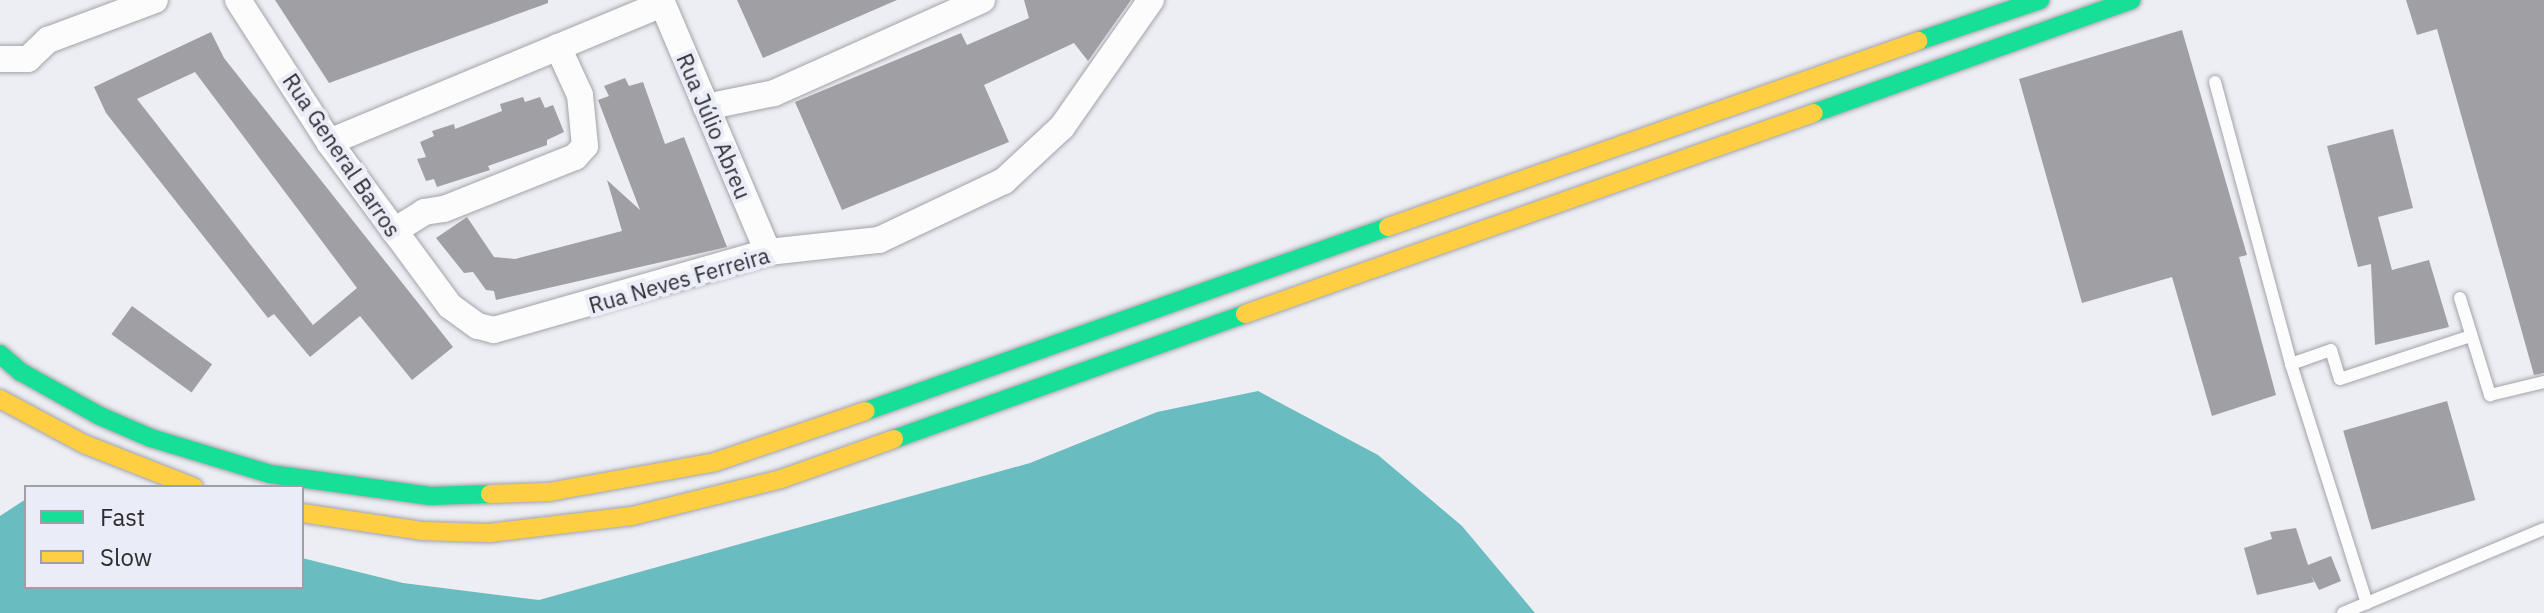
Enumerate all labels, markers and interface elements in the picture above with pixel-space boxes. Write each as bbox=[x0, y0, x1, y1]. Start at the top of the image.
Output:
street label: Rua Júlio Abreu bbox=[671, 49, 757, 203]
street label: Rua General Barros bbox=[277, 68, 407, 242]
street label: Rua Neves Ferreira bbox=[586, 242, 772, 318]
legend bbox=[24, 485, 304, 589]
text: Fast bbox=[100, 501, 145, 533]
text: Slow bbox=[100, 541, 152, 573]

